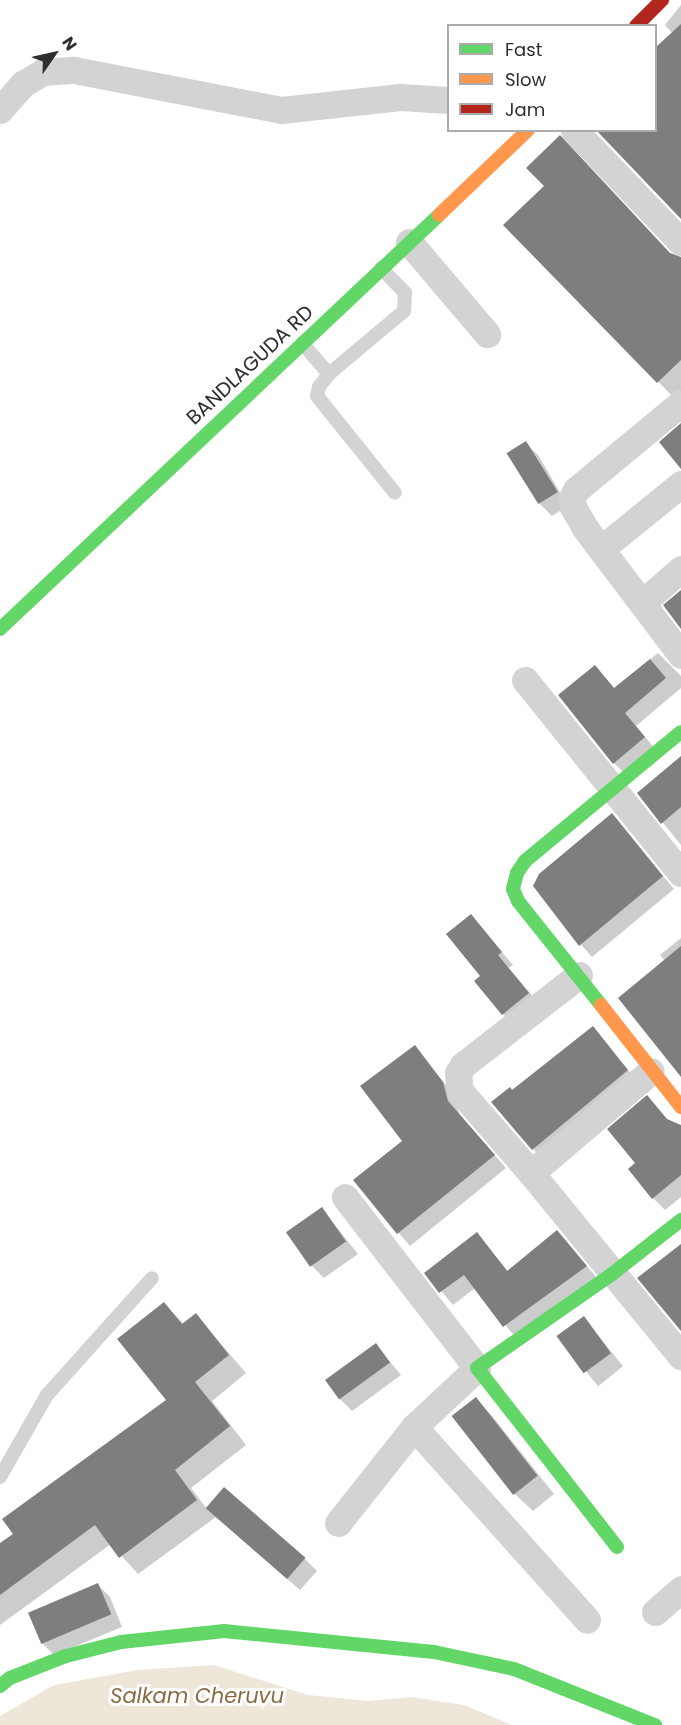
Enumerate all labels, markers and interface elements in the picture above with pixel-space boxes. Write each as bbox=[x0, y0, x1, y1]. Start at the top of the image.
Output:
north arrow bbox=[24, 24, 84, 84]
legend bbox=[447, 24, 657, 132]
text: N bbox=[56, 32, 82, 55]
text: Fast bbox=[505, 37, 542, 62]
text: Slow bbox=[505, 67, 546, 92]
text: Jam bbox=[505, 97, 545, 122]
street label: BANDLAGUDA RD bbox=[182, 300, 318, 430]
water label: Salkam Cheruvu bbox=[110, 1683, 284, 1709]

